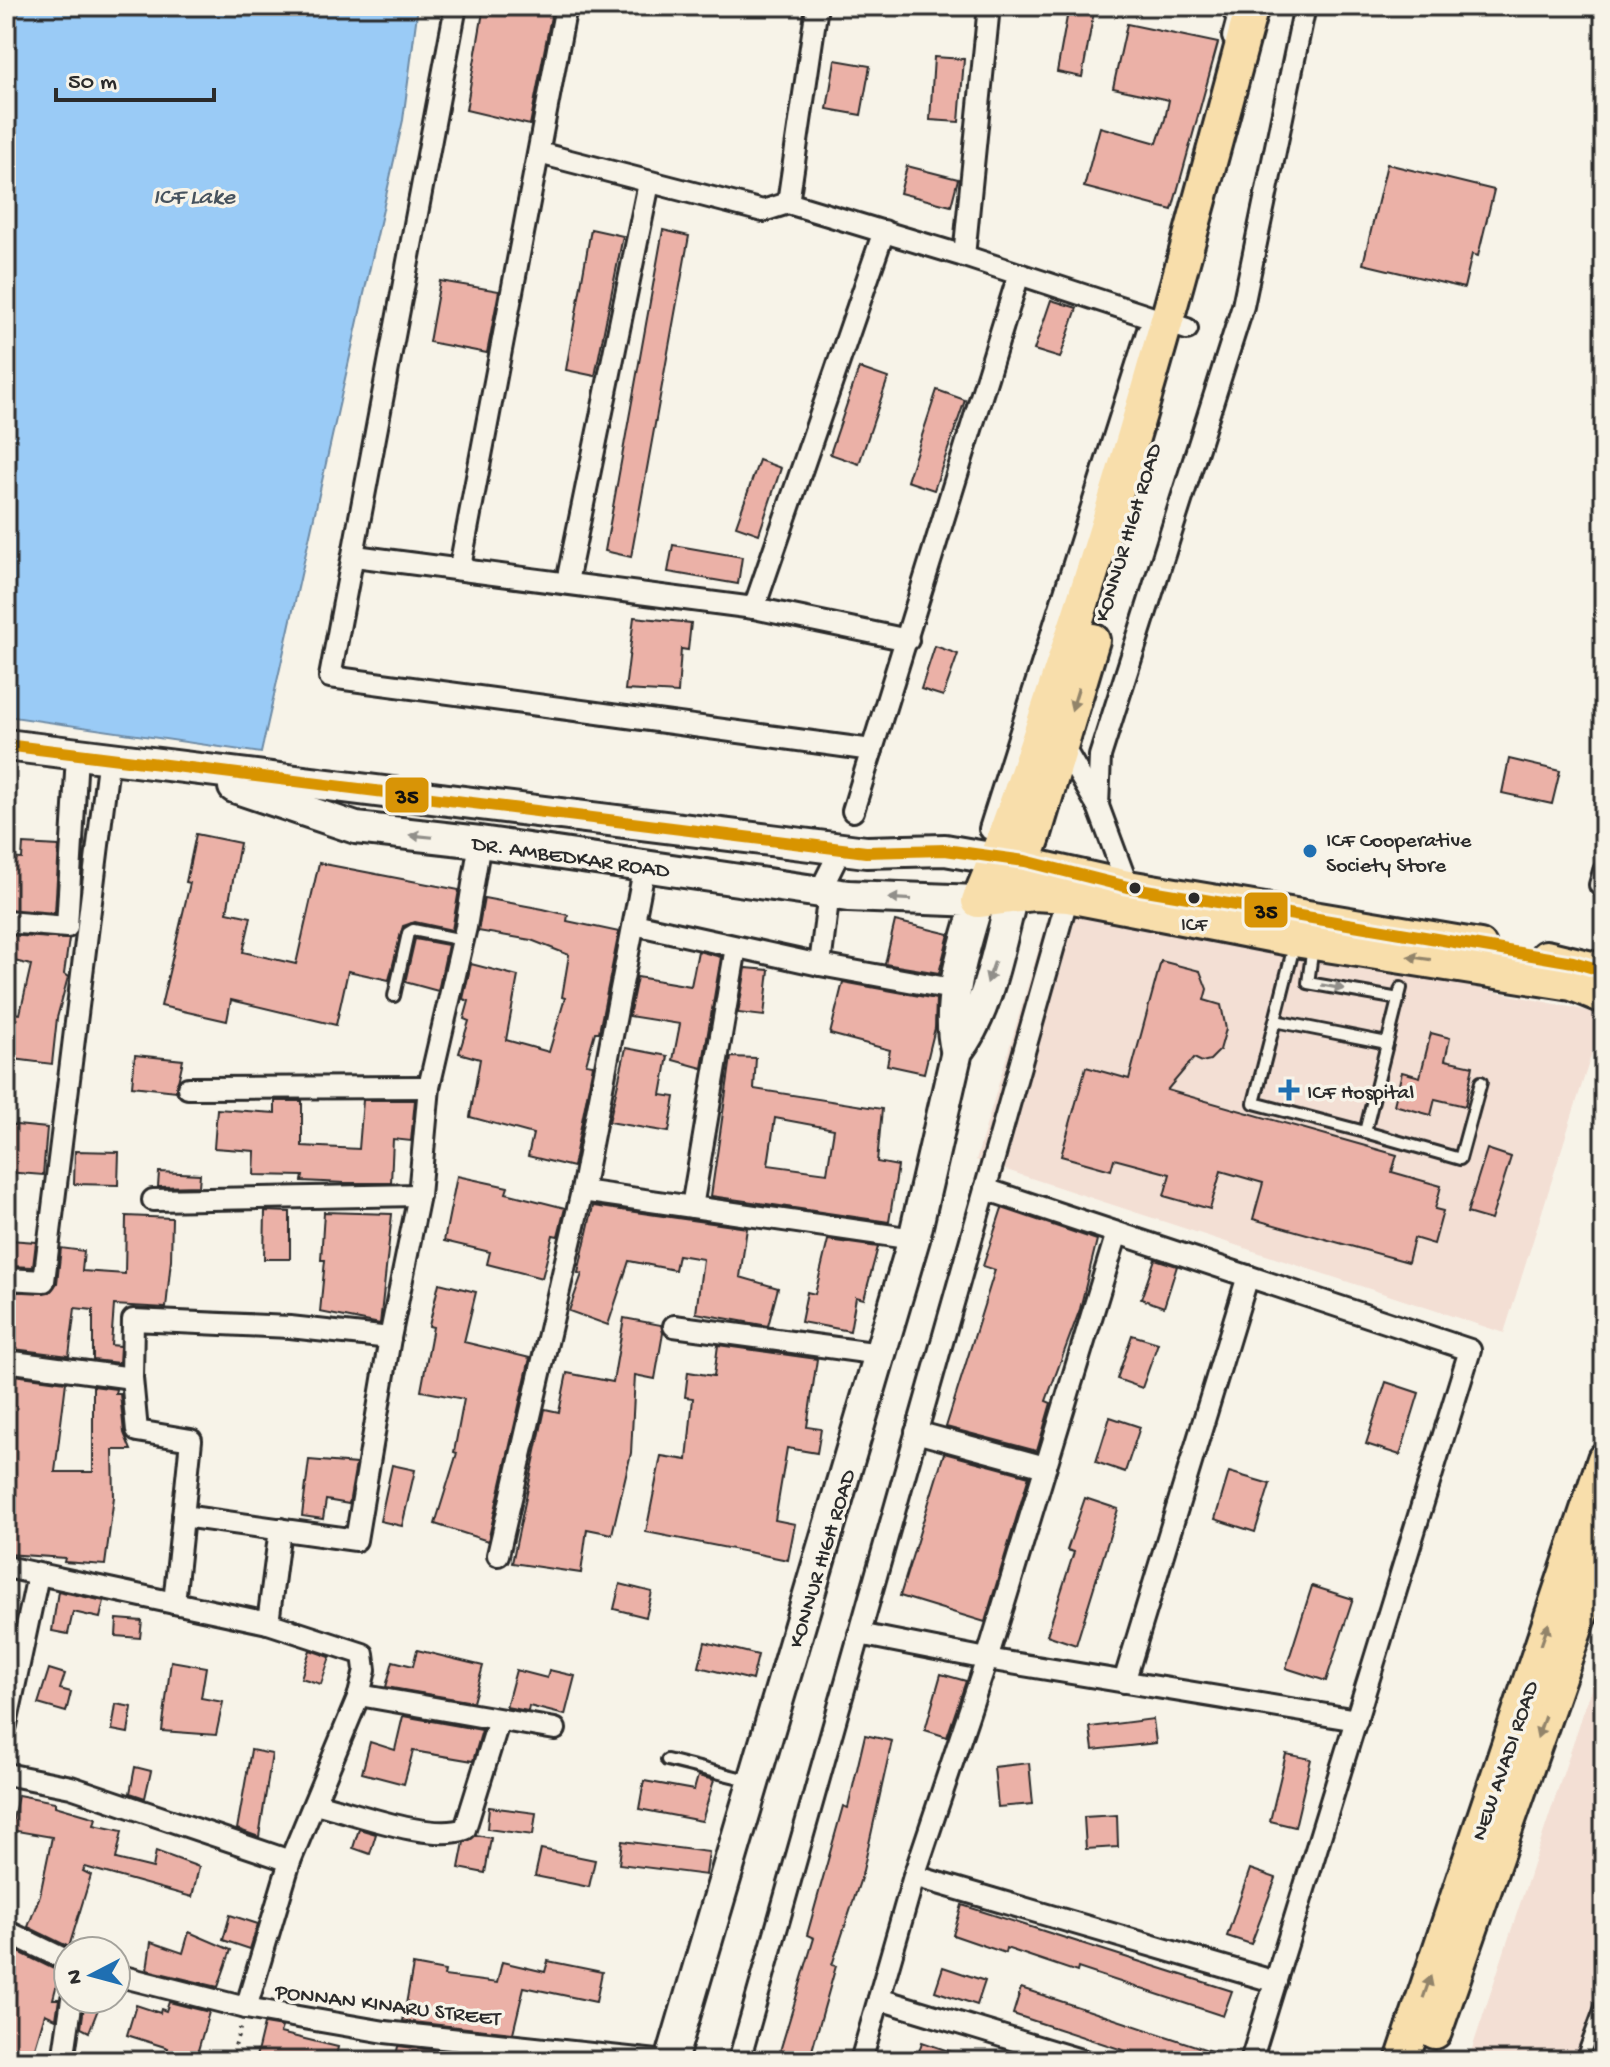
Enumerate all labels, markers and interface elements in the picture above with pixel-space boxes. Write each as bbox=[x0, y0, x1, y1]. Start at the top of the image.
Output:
scale bar bbox=[56, 52, 214, 102]
text: 50 m bbox=[68, 69, 117, 98]
water label: ICF Lake bbox=[153, 184, 237, 213]
street label: KONNUR HIGH ROAD bbox=[1090, 440, 1170, 625]
one-way arrow bbox=[1068, 687, 1081, 711]
line badge: 35 bbox=[384, 776, 430, 814]
text: 35 bbox=[395, 786, 419, 812]
one-way arrow bbox=[408, 829, 433, 842]
place label: ICF Cooperative Society Store bbox=[1326, 829, 1472, 880]
street label: DR. AMBEDKAR ROAD bbox=[468, 832, 672, 886]
marker: ICF Cooperative Society Store bbox=[1301, 842, 1319, 860]
unlabelled marker bbox=[1127, 880, 1143, 896]
marker: ICF bbox=[1186, 890, 1202, 906]
line badge: 35 bbox=[1243, 891, 1289, 929]
one-way arrow bbox=[887, 892, 912, 905]
text: 35 bbox=[1254, 901, 1278, 927]
place label: ICF bbox=[1181, 915, 1209, 938]
one-way arrow bbox=[1406, 951, 1431, 964]
one-way arrow bbox=[985, 960, 997, 984]
one-way arrow bbox=[1321, 982, 1346, 994]
marker: ICF Hospital bbox=[1278, 1079, 1300, 1101]
place label: ICF Hospital bbox=[1307, 1081, 1415, 1107]
street label: KONNUR HIGH ROAD bbox=[784, 1466, 864, 1651]
one-way arrow bbox=[1540, 1622, 1552, 1646]
street label: NEW AVADI ROAD bbox=[1467, 1677, 1546, 1845]
one-way arrow bbox=[1535, 1715, 1547, 1739]
north arrow bbox=[52, 1935, 132, 2015]
text: N bbox=[62, 1968, 90, 1985]
one-way arrow bbox=[1421, 1975, 1433, 1999]
street label: PONNAN KINARU STREET bbox=[272, 1980, 503, 2034]

